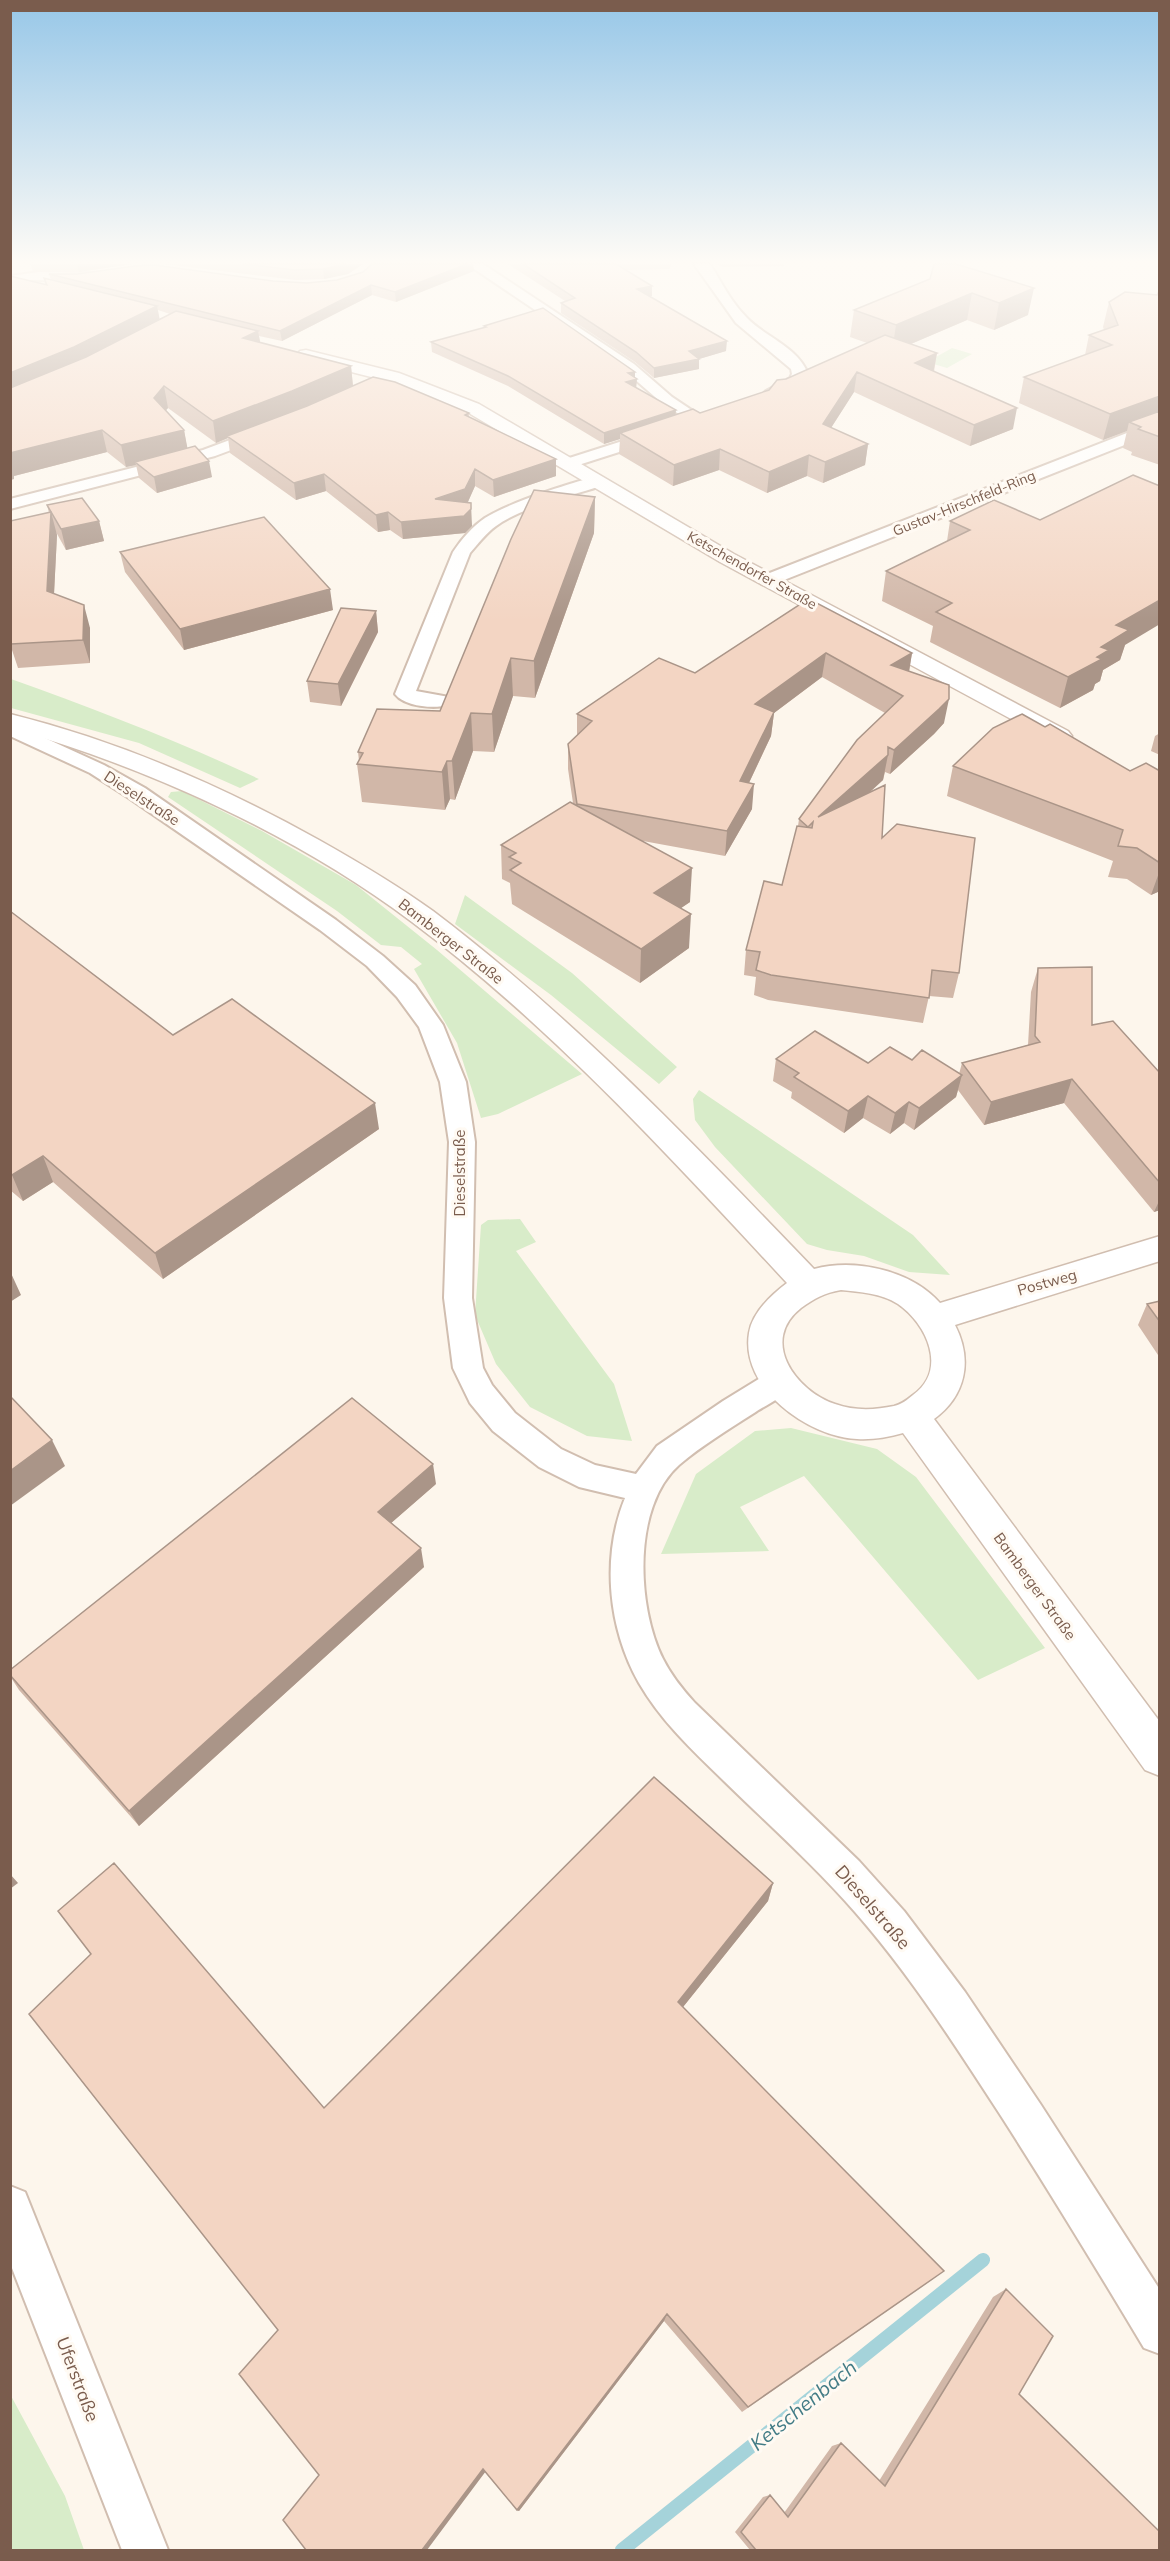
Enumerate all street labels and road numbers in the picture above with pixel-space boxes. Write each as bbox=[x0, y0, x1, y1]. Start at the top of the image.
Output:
street label: Gustav-Hirschfeld-Ring bbox=[890, 466, 1038, 540]
street label: Ketschendorfer Straße bbox=[684, 527, 820, 613]
street label: Dieselstraße bbox=[100, 766, 184, 830]
street label: Bamberger Straße bbox=[395, 894, 507, 988]
street label: Dieselstraße bbox=[450, 1130, 469, 1216]
street label: Postweg bbox=[1015, 1264, 1079, 1300]
street label: Bamberger Straße bbox=[990, 1529, 1080, 1643]
street label: Dieselstraße bbox=[830, 1860, 916, 1954]
street label: Uferstraße bbox=[51, 2333, 105, 2425]

